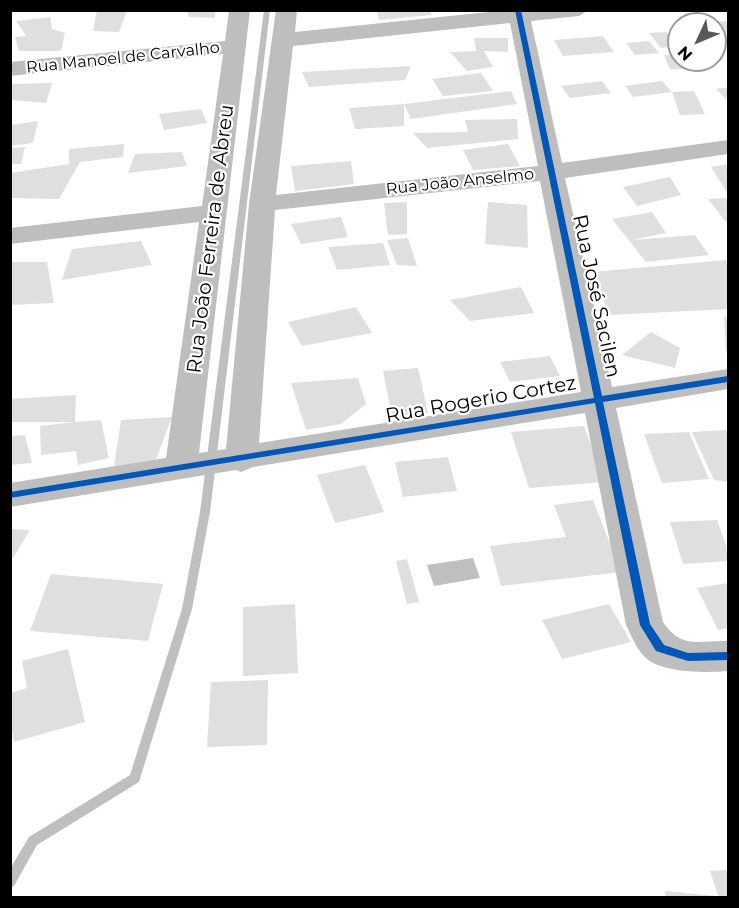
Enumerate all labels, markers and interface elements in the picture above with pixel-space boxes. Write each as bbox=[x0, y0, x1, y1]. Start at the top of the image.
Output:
north arrow bbox=[667, 12, 727, 72]
street label: Rua Manoel de Carvalho bbox=[25, 38, 221, 78]
text: N bbox=[674, 42, 696, 65]
street label: Rua João Ferreira de Abreu bbox=[183, 103, 239, 375]
street label: Rua João Anselmo bbox=[385, 165, 535, 199]
street label: Rua José Sacilen bbox=[567, 212, 625, 380]
street label: Rua Rogerio Cortez bbox=[384, 371, 578, 429]

